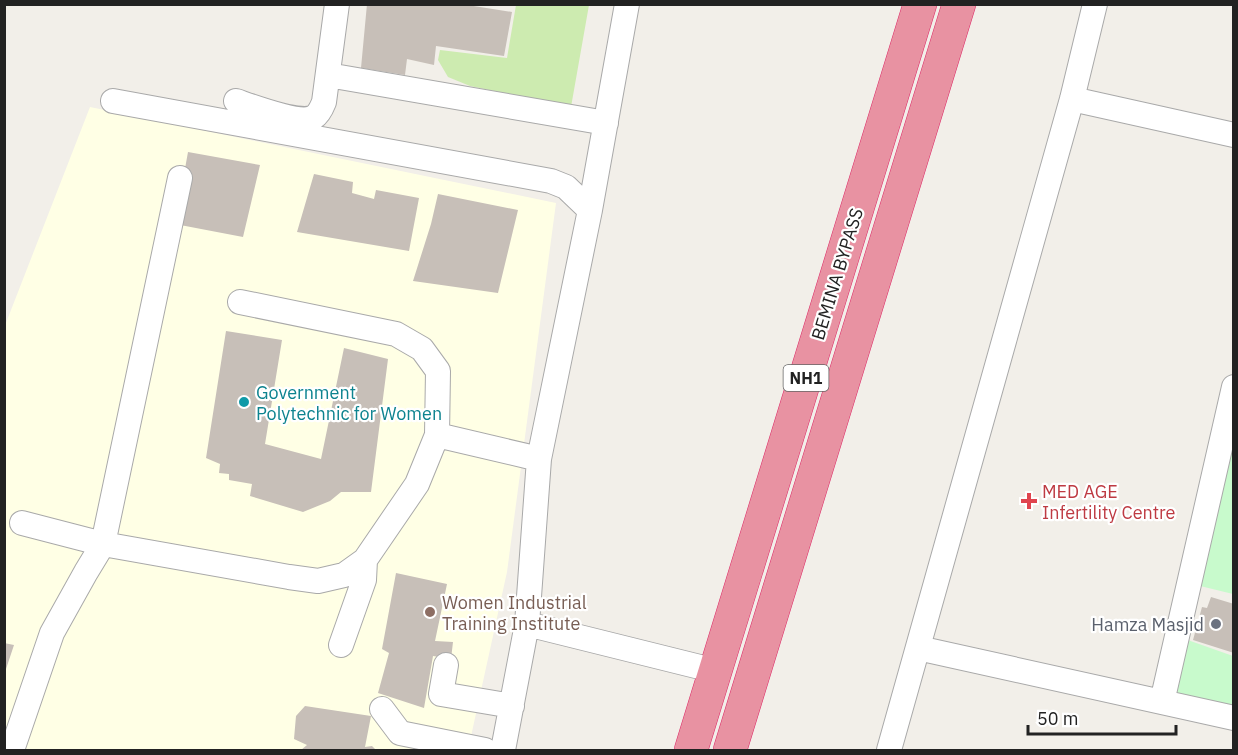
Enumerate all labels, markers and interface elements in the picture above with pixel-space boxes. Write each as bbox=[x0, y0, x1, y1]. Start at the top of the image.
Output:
street label: BEMINA BYPASS bbox=[806, 205, 868, 343]
road number: NH1 bbox=[784, 365, 828, 391]
place label: Government Polytechnic for Women bbox=[256, 381, 442, 425]
marker: Government Polytechnic for Women bbox=[237, 395, 251, 409]
place label: MED AGE Infertility Centre bbox=[1042, 480, 1176, 524]
marker: MED AGE Infertility Centre bbox=[1020, 492, 1038, 510]
place label: Women Industrial Training Institute bbox=[442, 591, 587, 635]
marker: Women Industrial Training Institute bbox=[423, 605, 437, 619]
place label: Hamza Masjid bbox=[1091, 613, 1204, 636]
marker: Hamza Masjid bbox=[1209, 617, 1223, 631]
scale bar bbox=[1028, 698, 1176, 736]
text: 50 m bbox=[1037, 707, 1079, 730]

